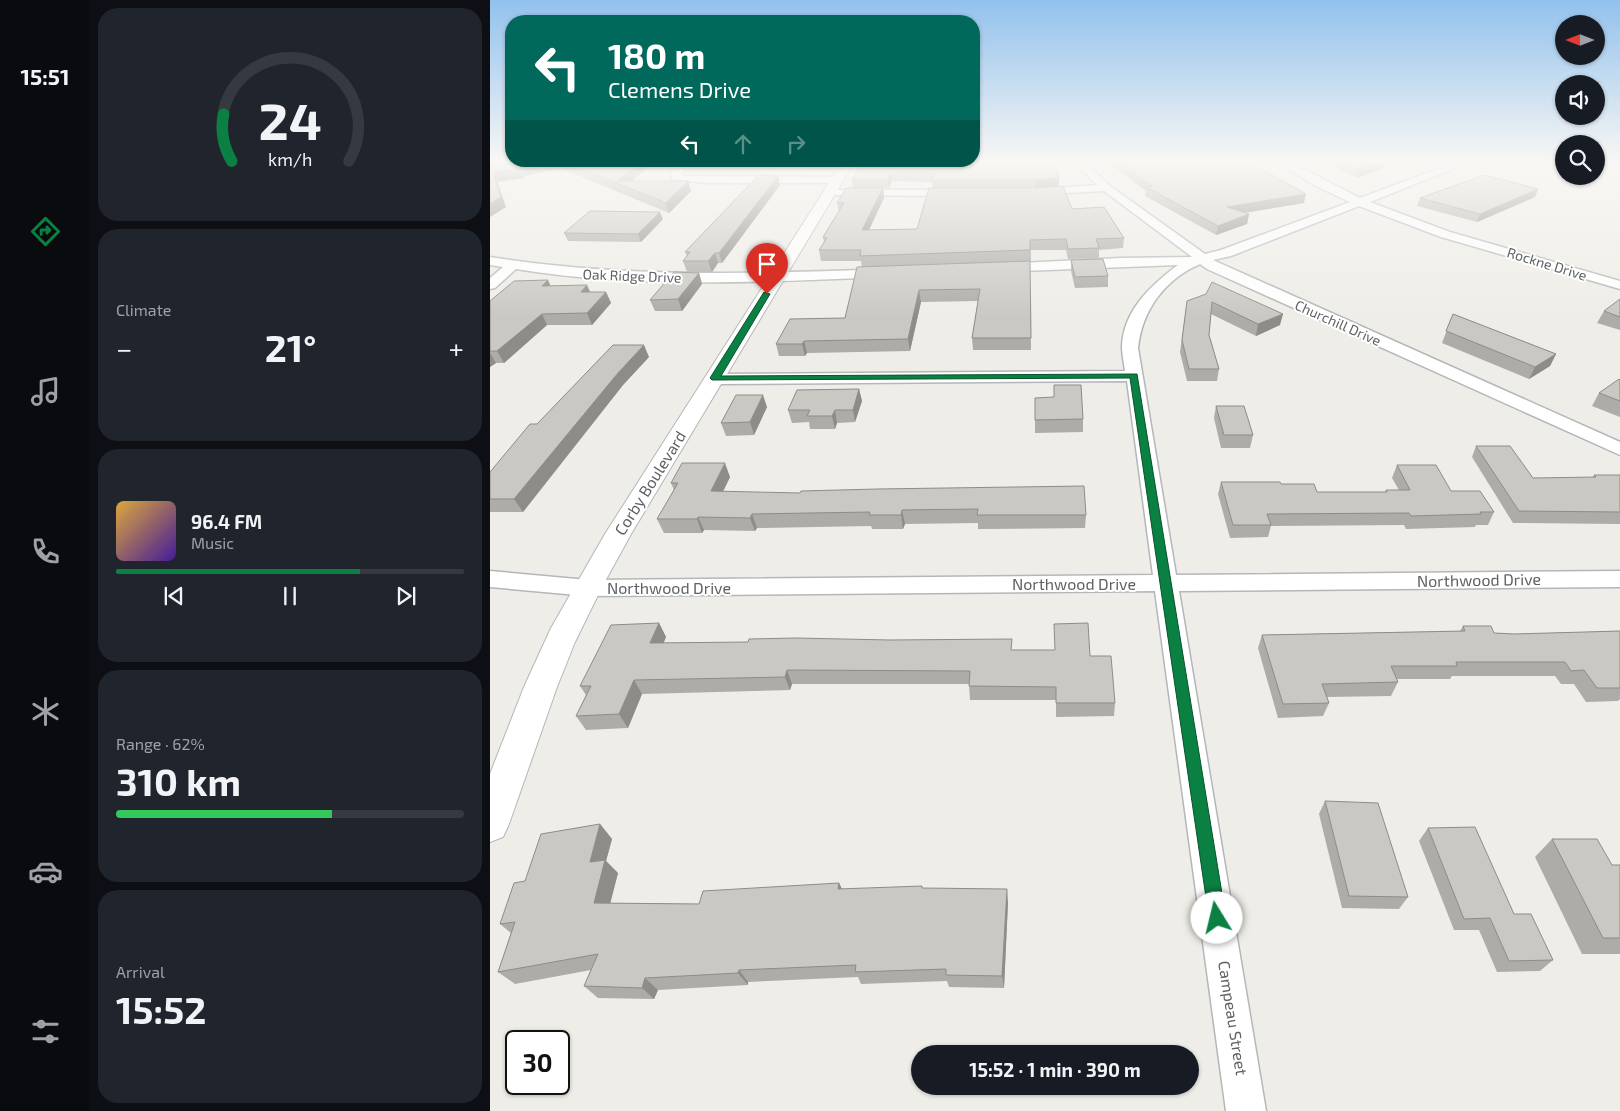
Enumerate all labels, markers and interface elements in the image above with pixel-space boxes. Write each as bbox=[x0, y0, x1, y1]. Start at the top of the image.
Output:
north arrow bbox=[1555, 15, 1605, 65]
map controls bbox=[1555, 15, 1605, 185]
text: 180 m bbox=[608, 34, 705, 76]
icon: left bbox=[525, 35, 590, 100]
text: 15:51 bbox=[21, 63, 69, 89]
button: sound bbox=[1555, 75, 1605, 125]
text: Clemens Drive bbox=[608, 76, 751, 102]
text: 24 bbox=[258, 88, 322, 150]
icon: left bbox=[676, 130, 704, 158]
icon: ahead bbox=[729, 130, 757, 158]
icon: right bbox=[782, 130, 810, 158]
button: search bbox=[1555, 135, 1605, 185]
text: km/h bbox=[268, 148, 312, 170]
icon: directions bbox=[28, 214, 63, 249]
pin bbox=[746, 243, 788, 294]
street label: Rockne Drive bbox=[1505, 243, 1589, 284]
icon: arrive bbox=[753, 250, 781, 278]
street label: Oak Ridge Drive bbox=[582, 265, 682, 286]
street label: Churchill Drive bbox=[1293, 296, 1384, 349]
text: Climate bbox=[116, 300, 171, 319]
text: 21° bbox=[265, 324, 316, 370]
text: − bbox=[116, 331, 132, 365]
text: + bbox=[449, 331, 464, 365]
icon: music bbox=[28, 374, 63, 409]
street label: Corby Boulevard bbox=[610, 427, 689, 538]
text: 96.4 FM bbox=[191, 510, 262, 533]
text: Music bbox=[191, 533, 234, 552]
icon: phone bbox=[28, 534, 63, 569]
street label: Northwood Drive bbox=[1417, 569, 1541, 590]
street label: Northwood Drive bbox=[1012, 574, 1136, 593]
street label: Northwood Drive bbox=[607, 578, 731, 597]
icon: previous bbox=[160, 582, 188, 610]
icon: pause bbox=[276, 582, 304, 610]
icon: next bbox=[392, 582, 420, 610]
icon: climate bbox=[28, 694, 63, 729]
text: Range · 62% bbox=[116, 734, 205, 753]
text: 310 km bbox=[116, 758, 241, 804]
icon: car bbox=[28, 854, 63, 889]
position arrow bbox=[1190, 891, 1242, 943]
street label: Campeau Street bbox=[1215, 959, 1252, 1077]
text: Arrival bbox=[116, 962, 165, 981]
text: 15:52 bbox=[116, 986, 206, 1032]
icon: filters bbox=[28, 1014, 63, 1049]
speed limit sign: 30 bbox=[505, 1030, 570, 1095]
text: 15:52 · 1 min · 390 m bbox=[969, 1058, 1141, 1081]

